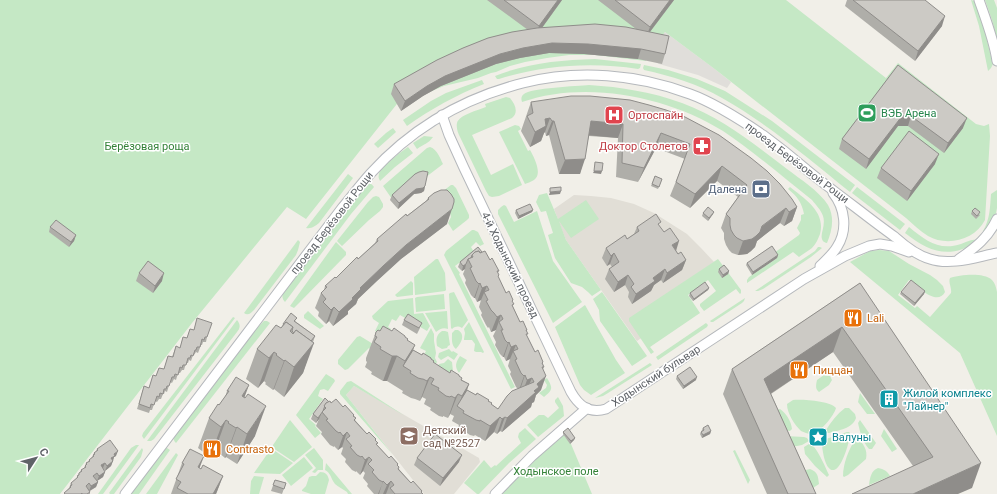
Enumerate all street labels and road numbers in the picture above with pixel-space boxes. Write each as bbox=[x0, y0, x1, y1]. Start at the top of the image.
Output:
street label: проезд Берёзовой Рощи bbox=[743, 120, 851, 206]
street label: проезд Берёзовой Рощи bbox=[288, 169, 376, 277]
street label: 4-й Ходынский проезд bbox=[479, 210, 542, 321]
street label: Ходынский бульвар bbox=[609, 342, 703, 410]

